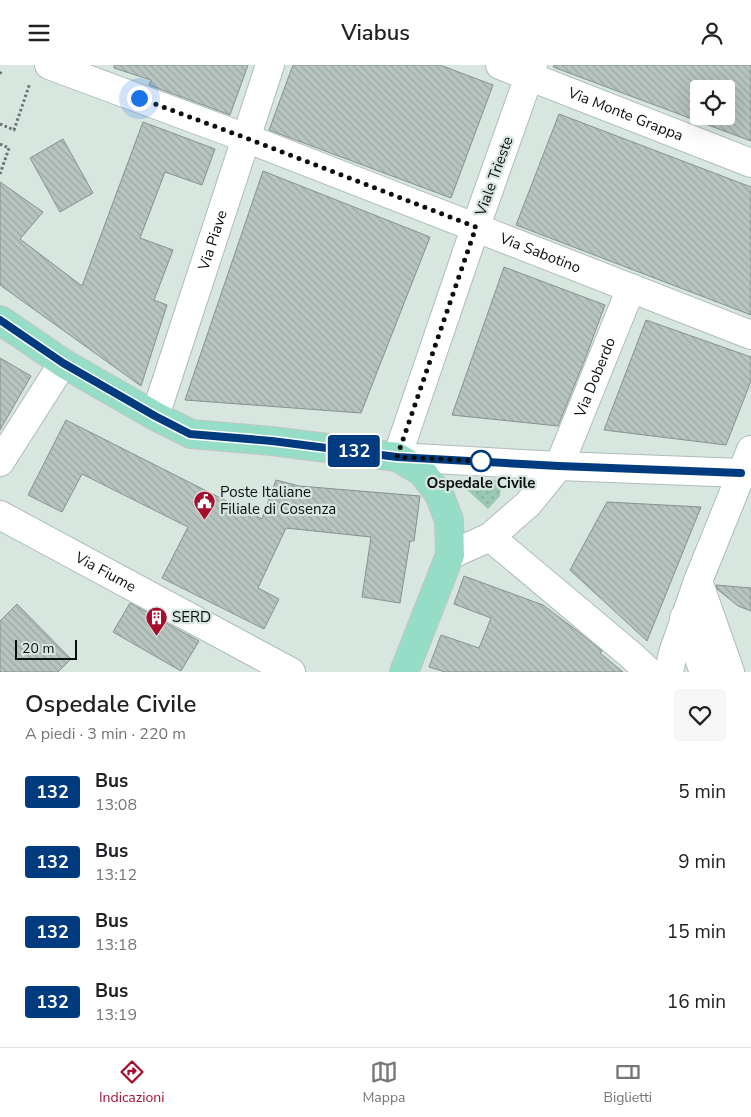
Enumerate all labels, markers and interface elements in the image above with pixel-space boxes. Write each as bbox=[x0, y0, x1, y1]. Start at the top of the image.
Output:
text: Viabus bbox=[341, 18, 410, 48]
icon: menu bbox=[25, 19, 53, 47]
icon: person bbox=[698, 19, 726, 47]
map controls bbox=[690, 80, 735, 125]
button: locate bbox=[690, 80, 735, 125]
street label: Via Monte Grappa bbox=[564, 82, 686, 146]
your location bbox=[127, 86, 152, 111]
street label: Viale Trieste bbox=[470, 134, 518, 219]
street label: Via Piave bbox=[193, 208, 232, 274]
street label: Via Sabotino bbox=[496, 228, 584, 278]
street label: Via Doberdo bbox=[569, 334, 620, 421]
line badge: 132 bbox=[325, 435, 383, 467]
text: 132 bbox=[338, 439, 370, 463]
marker: Ospedale Civile bbox=[470, 450, 492, 472]
place label: Ospedale Civile bbox=[427, 473, 535, 493]
place label: Poste Italiane Filiale di Cosenza bbox=[220, 482, 336, 519]
public building icon: Poste Italiane Filiale di Cosenza bbox=[192, 489, 216, 520]
street label: Via Fiume bbox=[71, 547, 140, 597]
building icon: SERD bbox=[144, 605, 168, 636]
place label: SERD bbox=[172, 607, 211, 627]
scale bar bbox=[15, 637, 78, 660]
text: 20 m bbox=[22, 639, 54, 658]
text: Ospedale Civile bbox=[25, 688, 196, 720]
button: heart bbox=[674, 689, 726, 741]
text: A piedi · 3 min · 220 m bbox=[25, 723, 186, 745]
text: Bus bbox=[95, 768, 128, 794]
text: 5 min bbox=[678, 779, 726, 805]
text: 132 bbox=[36, 780, 69, 804]
text: 13:08 bbox=[95, 794, 137, 816]
text: Bus bbox=[95, 838, 128, 864]
text: 9 min bbox=[678, 849, 726, 875]
text: 132 bbox=[36, 850, 69, 874]
text: 13:12 bbox=[95, 864, 137, 886]
text: Bus bbox=[95, 908, 128, 934]
text: 15 min bbox=[667, 919, 726, 945]
text: 132 bbox=[36, 920, 69, 944]
text: 13:18 bbox=[95, 934, 137, 956]
text: Bus bbox=[95, 978, 128, 1004]
text: 16 min bbox=[667, 989, 726, 1015]
text: 132 bbox=[36, 990, 69, 1014]
text: 13:19 bbox=[95, 1004, 137, 1026]
tab: Indicazioni bbox=[99, 1058, 164, 1107]
tab: Mappa bbox=[362, 1058, 406, 1107]
tab: Biglietti bbox=[603, 1058, 652, 1107]

